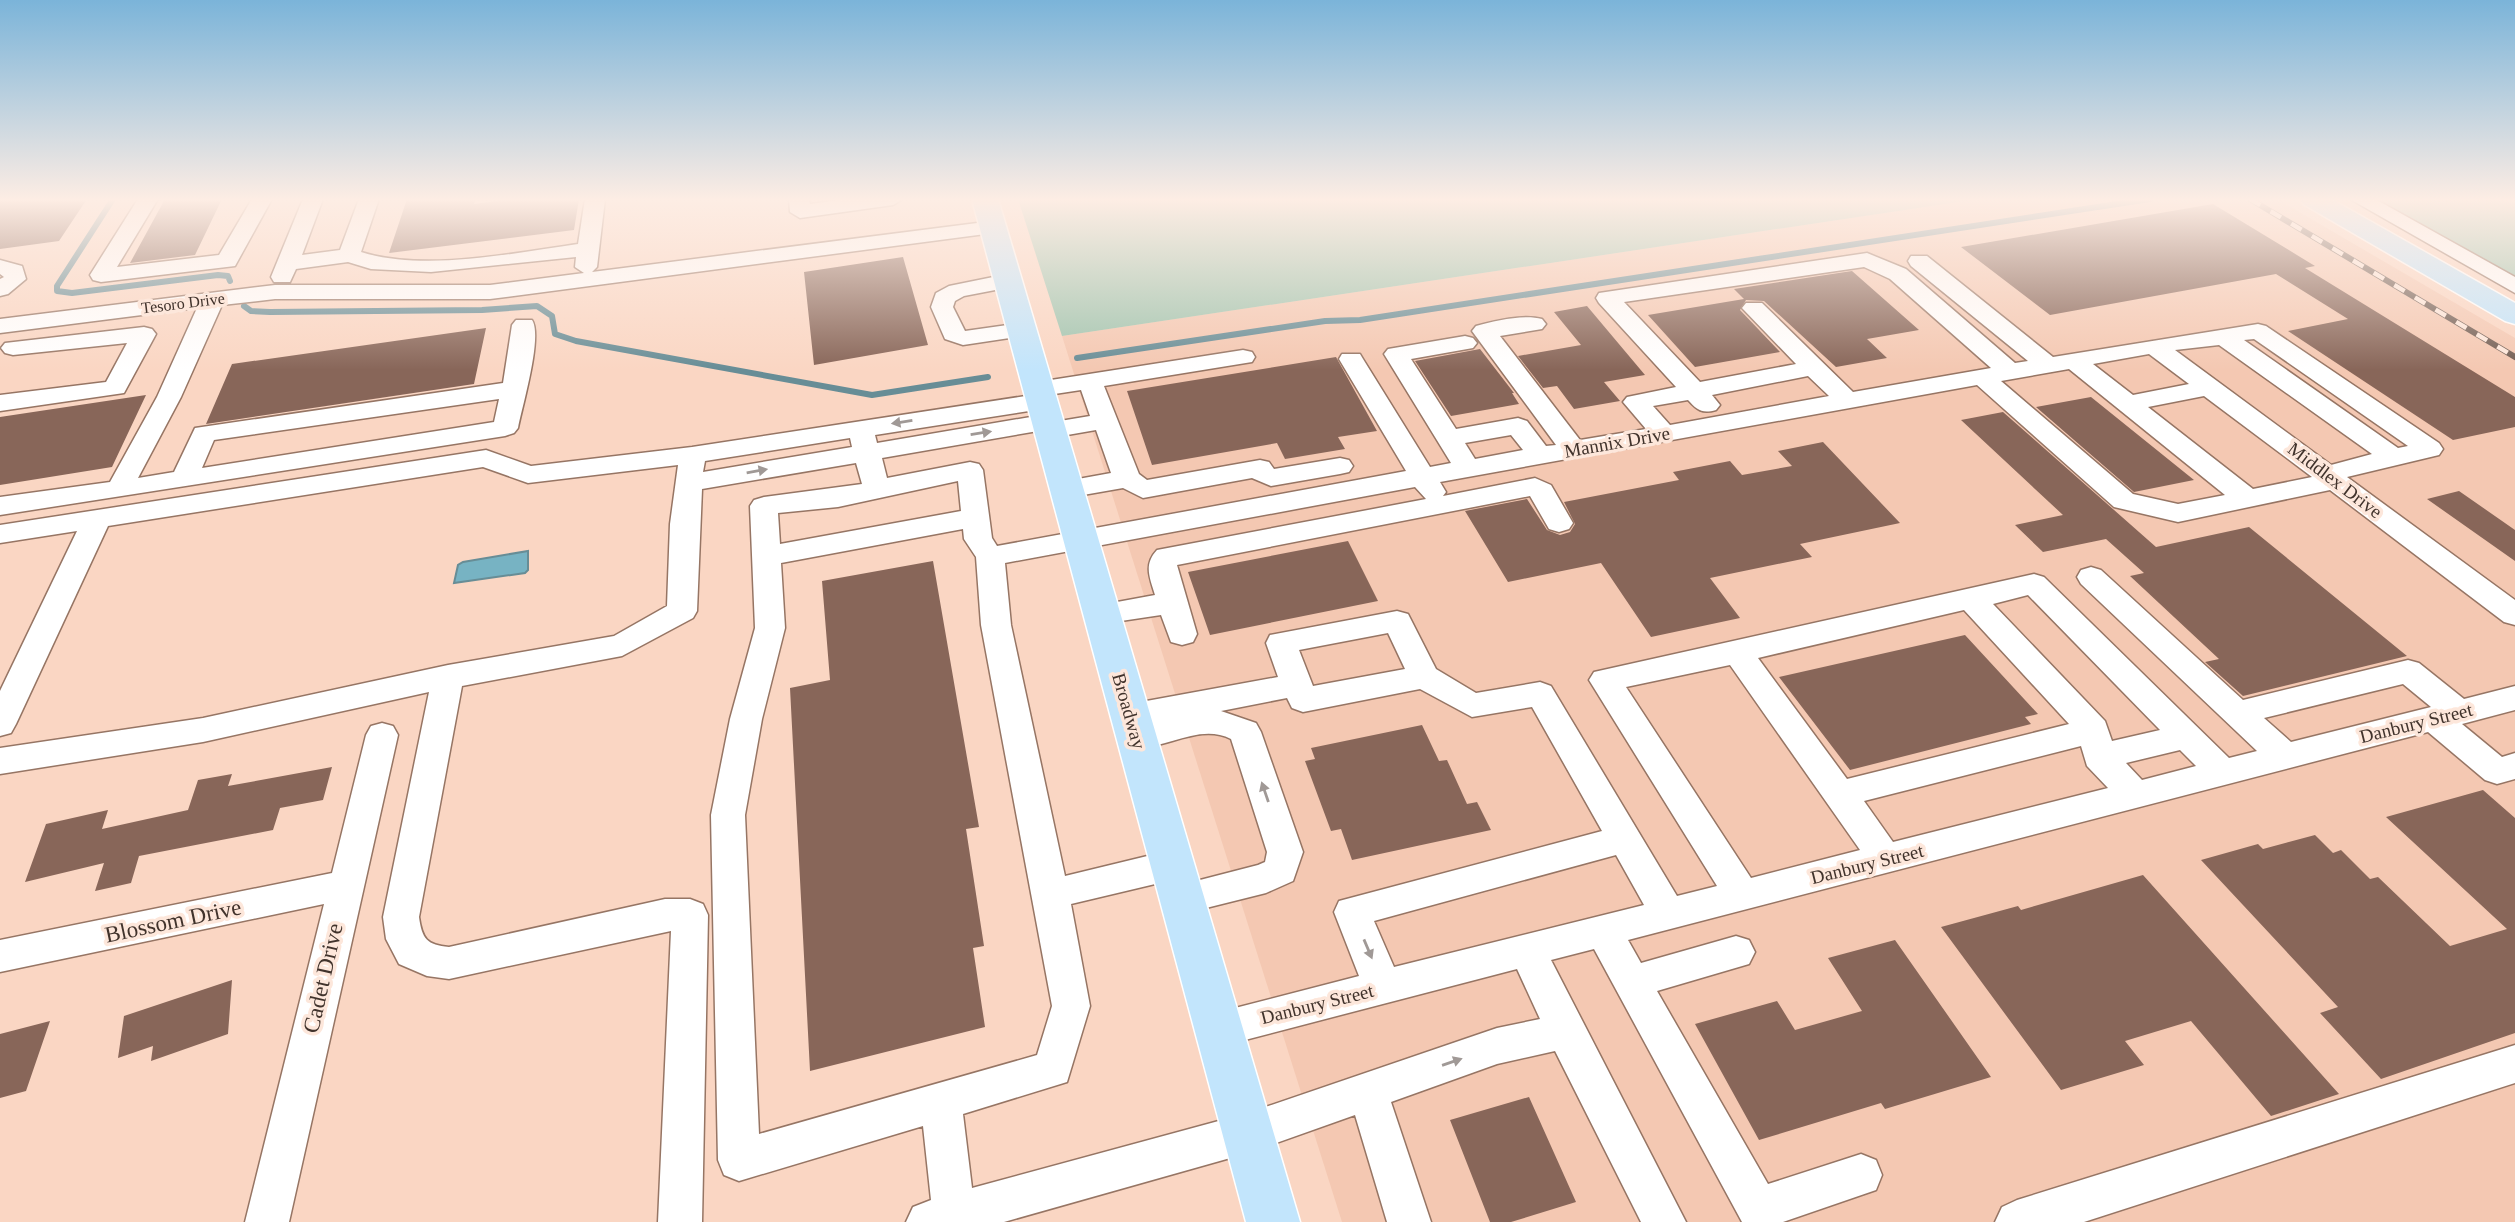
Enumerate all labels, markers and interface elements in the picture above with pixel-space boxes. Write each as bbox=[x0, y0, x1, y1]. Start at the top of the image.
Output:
street label: Tesoro Drive bbox=[140, 289, 226, 317]
one-way arrow bbox=[890, 417, 912, 428]
street label: Mannix Drive bbox=[1562, 422, 1672, 462]
one-way arrow bbox=[970, 427, 992, 438]
street label: Middlex Drive bbox=[2284, 438, 2386, 522]
one-way arrow bbox=[746, 465, 768, 476]
street label: Broadway bbox=[1108, 671, 1150, 752]
street label: Danbury Street bbox=[2357, 699, 2475, 747]
one-way arrow bbox=[1259, 782, 1270, 803]
street label: Danbury Street bbox=[1808, 840, 1926, 888]
street label: Blossom Drive bbox=[103, 894, 243, 948]
street label: Cadet Drive bbox=[298, 921, 348, 1035]
one-way arrow bbox=[1362, 939, 1373, 960]
street label: Danbury Street bbox=[1258, 980, 1376, 1028]
one-way arrow bbox=[1442, 1056, 1463, 1067]

